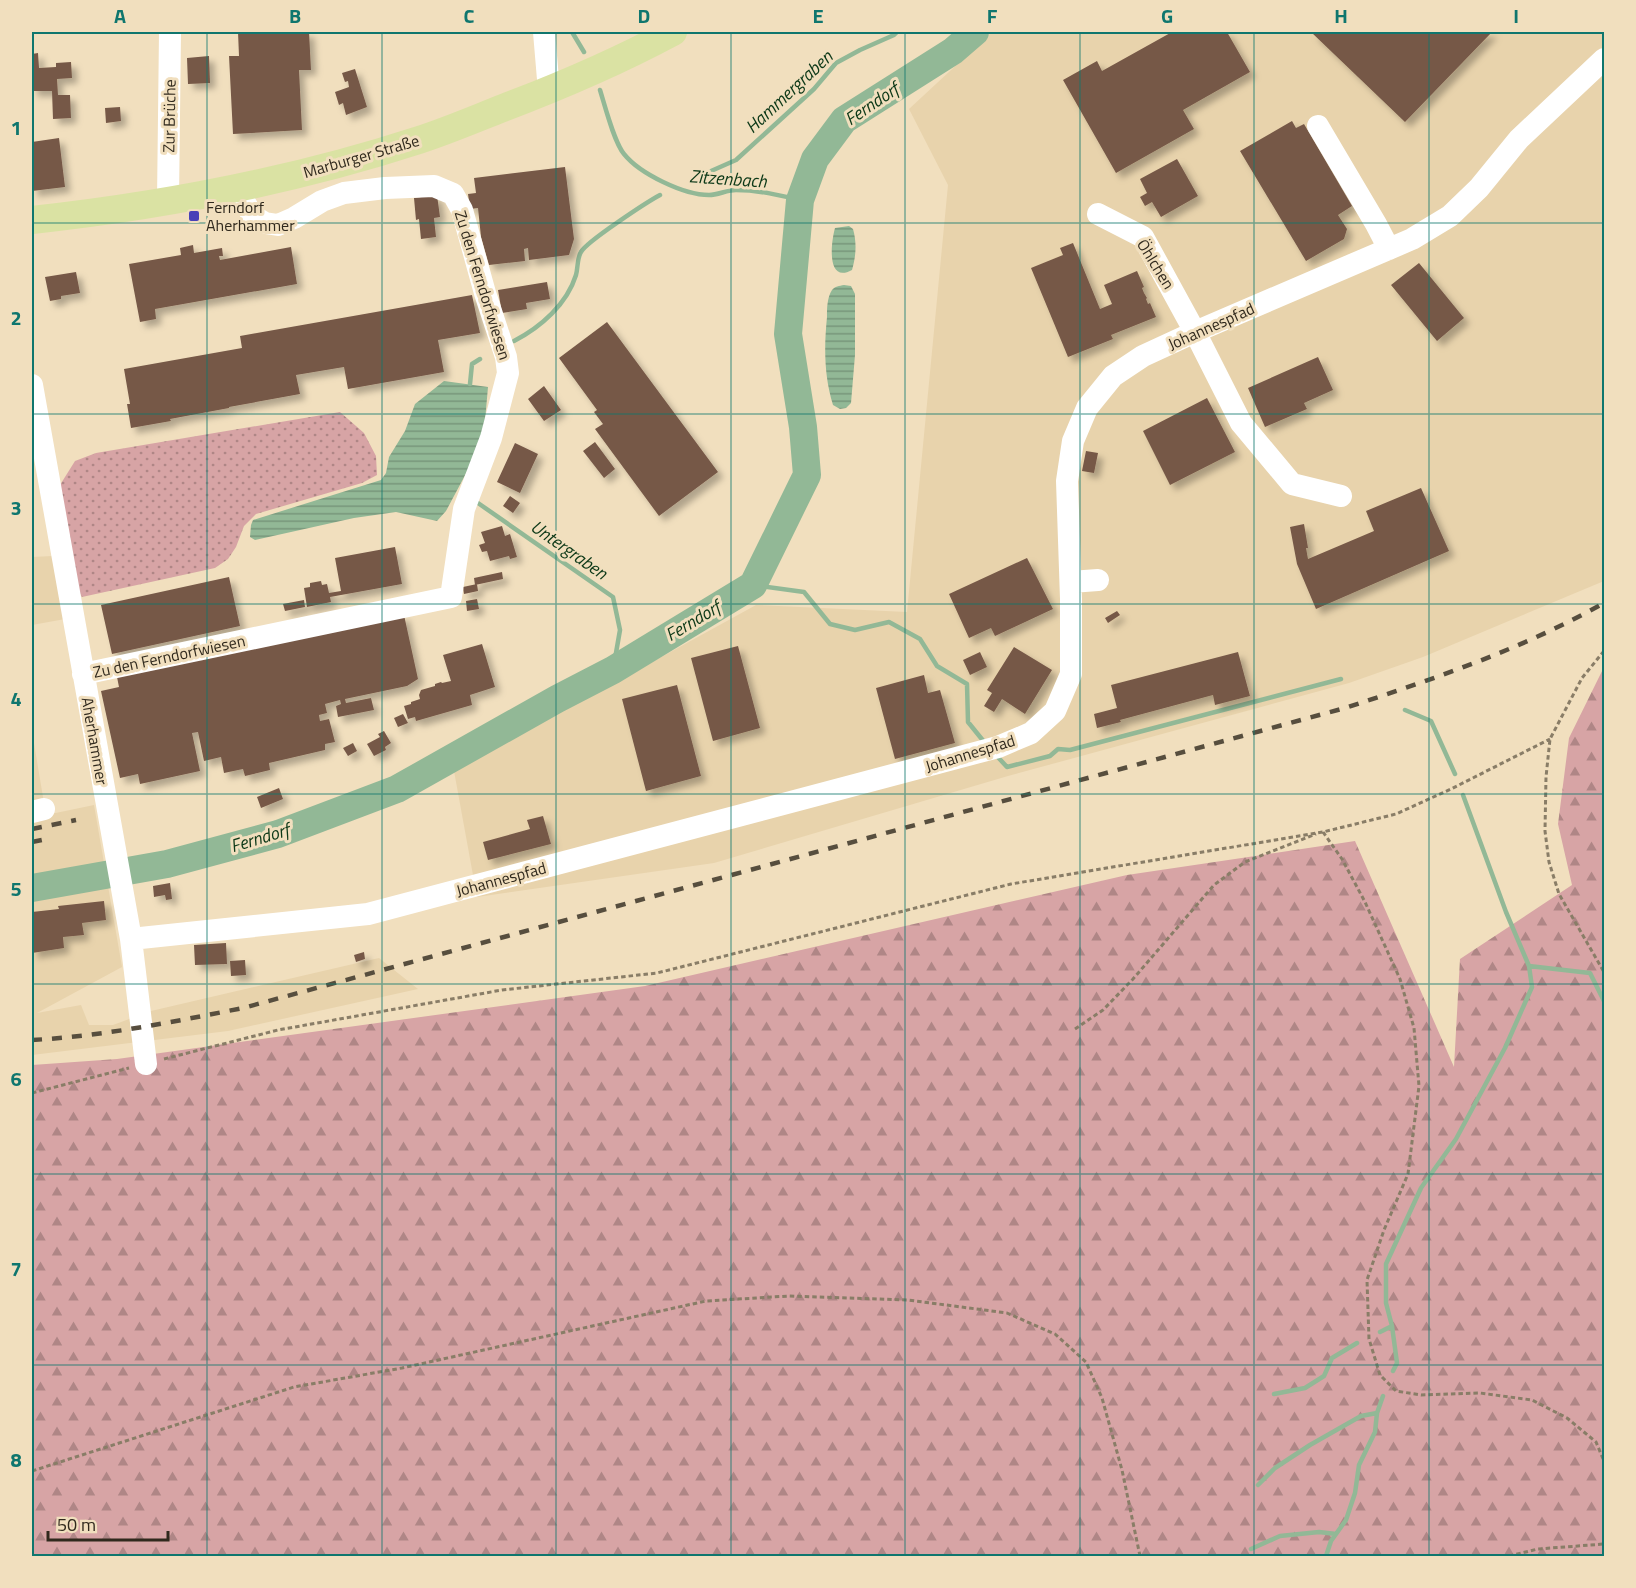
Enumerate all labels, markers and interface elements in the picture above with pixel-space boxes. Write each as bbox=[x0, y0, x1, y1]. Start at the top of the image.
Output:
text: A bbox=[114, 0, 126, 31]
text: B bbox=[289, 0, 301, 31]
text: C bbox=[464, 0, 475, 31]
text: D bbox=[638, 0, 650, 31]
text: E bbox=[812, 0, 824, 31]
text: F bbox=[987, 0, 998, 31]
text: G bbox=[1161, 0, 1173, 31]
text: H bbox=[1334, 0, 1348, 31]
text: I bbox=[1513, 0, 1519, 31]
water label: Hammergraben bbox=[739, 43, 839, 139]
water label: Ferndorf bbox=[839, 74, 907, 132]
street label: Zur Brüche bbox=[156, 79, 182, 153]
text: 1 bbox=[10, 112, 22, 143]
street label: Marburger Straße bbox=[300, 128, 422, 184]
water label: Zitzenbach bbox=[689, 162, 769, 195]
place label: Ferndorf Aherhammer bbox=[206, 195, 295, 237]
street label: Zu den Ferndorfwiesen bbox=[449, 207, 517, 363]
marker: Ferndorf Aherhammer bbox=[187, 209, 201, 223]
street label: Öhlchen bbox=[1131, 234, 1181, 294]
street label: Johannespfad bbox=[1164, 296, 1258, 356]
text: 2 bbox=[10, 302, 22, 333]
text: 3 bbox=[10, 492, 22, 523]
water label: Untergraben bbox=[525, 513, 614, 587]
water label: Ferndorf bbox=[660, 592, 729, 648]
street label: Zu den Ferndorfwiesen bbox=[91, 628, 247, 684]
text: 4 bbox=[10, 683, 22, 714]
street label: Aherhammer bbox=[75, 695, 115, 787]
street label: Johannespfad bbox=[922, 728, 1018, 778]
water label: Ferndorf bbox=[227, 815, 296, 859]
street label: Johannespfad bbox=[453, 855, 549, 903]
text: 5 bbox=[10, 873, 22, 904]
text: 6 bbox=[10, 1063, 22, 1094]
text: 7 bbox=[10, 1253, 22, 1284]
text: 8 bbox=[10, 1444, 22, 1475]
scale bar bbox=[48, 1504, 168, 1542]
text: 50 m bbox=[57, 1511, 96, 1538]

